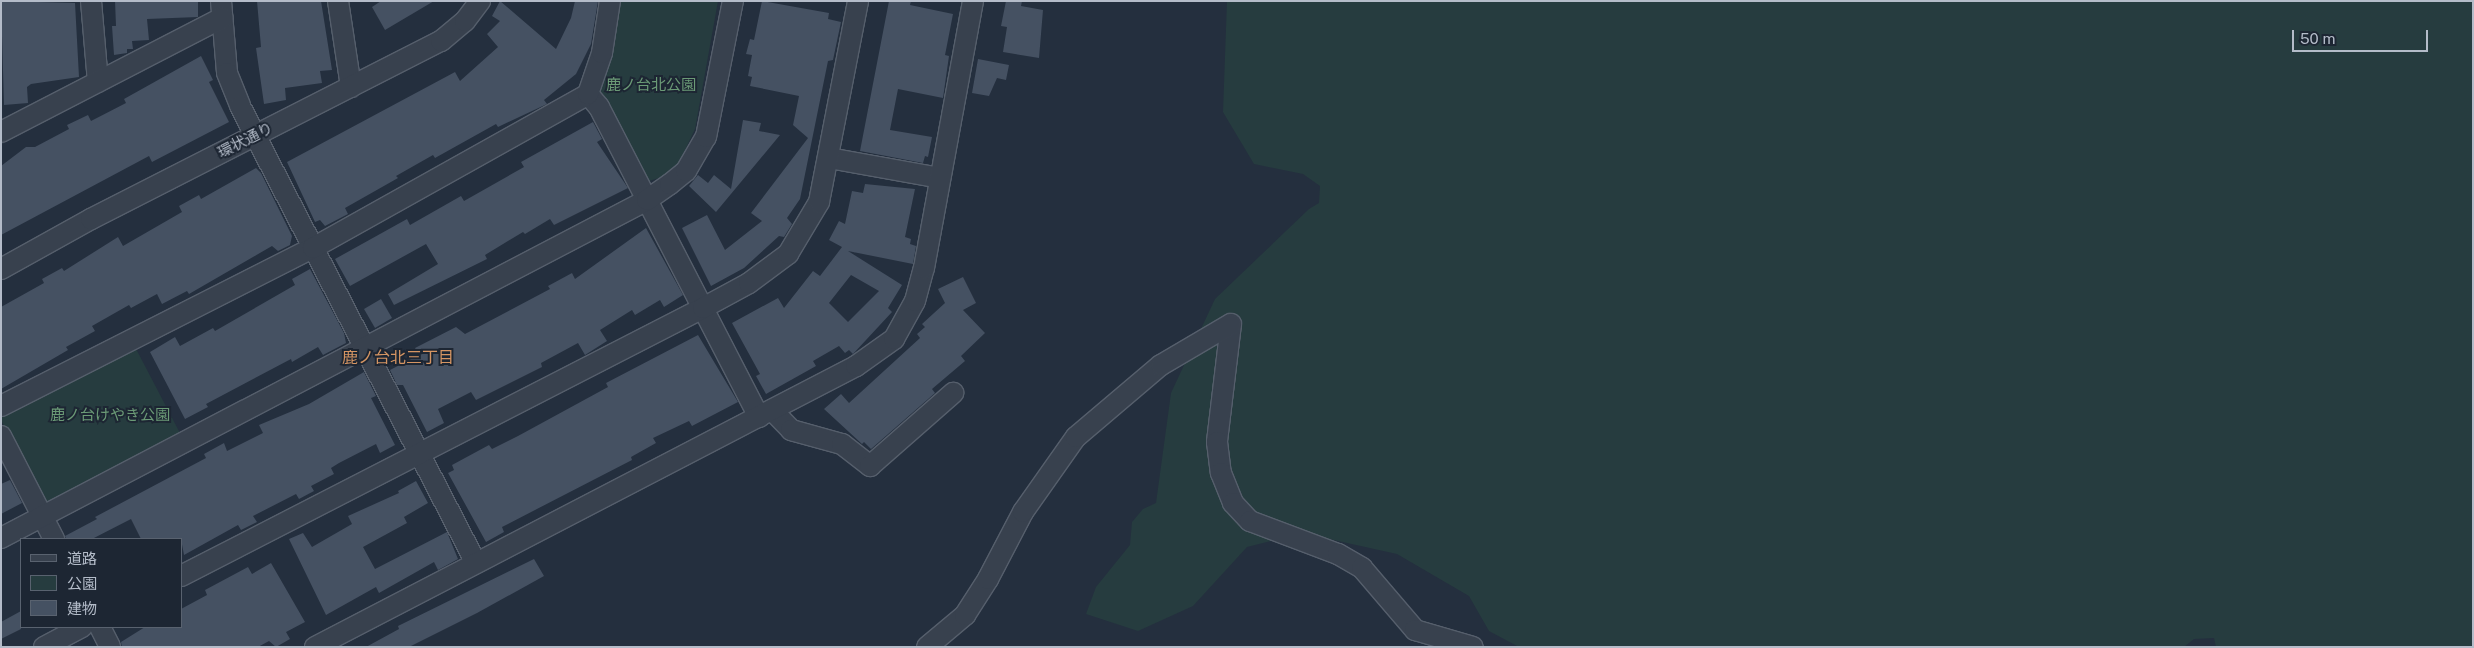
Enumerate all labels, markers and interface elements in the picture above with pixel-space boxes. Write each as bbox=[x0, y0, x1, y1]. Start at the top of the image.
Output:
scale bar bbox=[2294, 20, 2430, 52]
text: 50 m bbox=[2300, 30, 2335, 47]
park label: 鹿ノ台北公園 bbox=[606, 76, 696, 94]
street label: 環状通り bbox=[214, 118, 276, 162]
district label: 鹿ノ台北三丁目 bbox=[342, 348, 454, 368]
park label: 鹿ノ台けやき公園 bbox=[50, 406, 170, 424]
legend bbox=[20, 538, 182, 628]
text: 道路 bbox=[67, 550, 97, 567]
text: 公園 bbox=[67, 575, 97, 592]
text: 建物 bbox=[67, 600, 97, 617]

